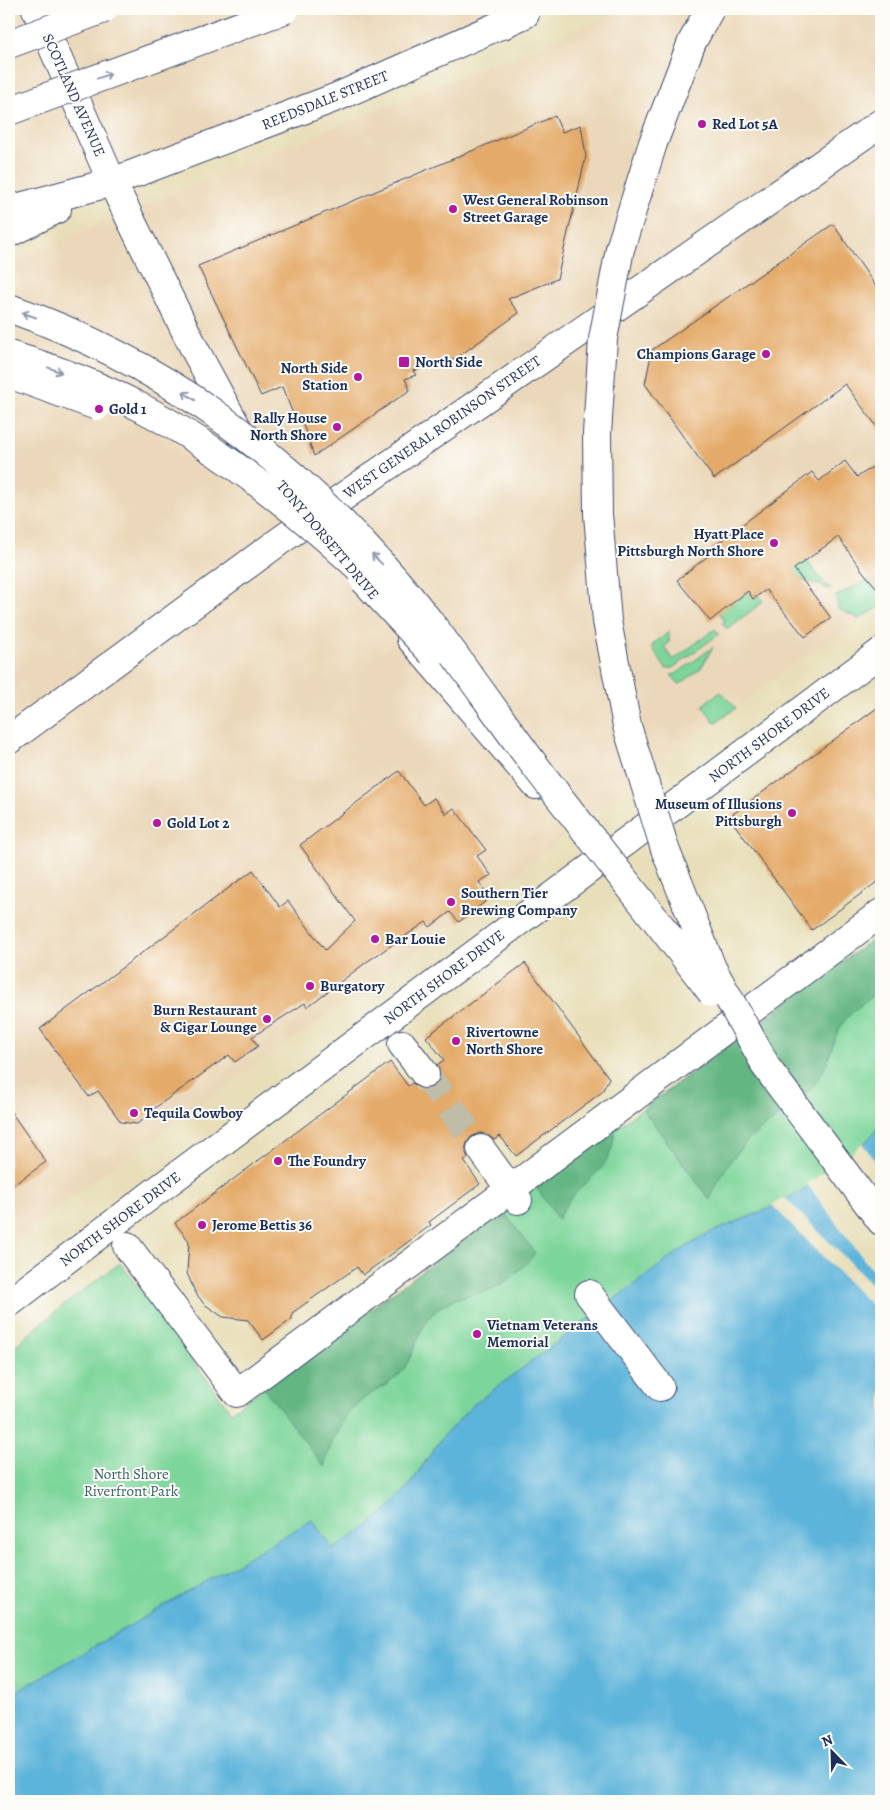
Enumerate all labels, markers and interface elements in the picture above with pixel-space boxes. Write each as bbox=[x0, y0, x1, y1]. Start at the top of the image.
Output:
street label: SCOTLAND AVENUE bbox=[38, 30, 110, 160]
street label: REEDSDALE STREET bbox=[259, 65, 392, 135]
one-way arrow bbox=[96, 71, 111, 80]
place label: Red Lot 5A bbox=[712, 114, 778, 134]
marker: Red Lot 5A bbox=[696, 118, 708, 130]
place label: West General Robinson Street Garage bbox=[462, 190, 609, 227]
marker: West General Robinson Street Garage bbox=[447, 203, 459, 215]
one-way arrow bbox=[22, 310, 37, 319]
place label: Champions Garage bbox=[637, 344, 756, 364]
marker: Champions Garage bbox=[760, 348, 772, 360]
street label: WEST GENERAL ROBINSON STREET bbox=[338, 350, 545, 504]
place label: North Side bbox=[415, 352, 483, 372]
marker: North Side bbox=[397, 355, 411, 369]
place label: North Side Station bbox=[280, 358, 349, 395]
one-way arrow bbox=[47, 366, 62, 375]
marker: North Side Station bbox=[352, 371, 364, 383]
one-way arrow bbox=[182, 391, 196, 401]
place label: Gold 1 bbox=[109, 399, 147, 419]
marker: Gold 1 bbox=[93, 403, 105, 415]
place label: Rally House North Shore bbox=[250, 408, 327, 445]
marker: Rally House North Shore bbox=[331, 421, 343, 433]
street label: TONY DORSETT DRIVE bbox=[272, 476, 384, 604]
place label: Hyatt Place Pittsburgh North Shore bbox=[617, 524, 764, 561]
marker: Hyatt Place Pittsburgh North Shore bbox=[768, 537, 780, 549]
one-way arrow bbox=[371, 553, 383, 566]
street label: NORTH SHORE DRIVE bbox=[704, 683, 834, 787]
place label: Museum of Illusions Pittsburgh bbox=[655, 794, 782, 831]
marker: Museum of Illusions Pittsburgh bbox=[786, 807, 798, 819]
place label: Gold Lot 2 bbox=[167, 813, 230, 833]
marker: Gold Lot 2 bbox=[151, 817, 163, 829]
place label: Southern Tier Brewing Company bbox=[461, 883, 578, 920]
marker: Southern Tier Brewing Company bbox=[445, 896, 457, 908]
street label: NORTH SHORE DRIVE bbox=[379, 925, 509, 1029]
place label: Bar Louie bbox=[385, 929, 446, 949]
marker: Bar Louie bbox=[369, 933, 381, 945]
place label: Burgatory bbox=[320, 976, 386, 996]
marker: Burgatory bbox=[304, 980, 316, 992]
place label: Burn Restaurant & Cigar Lounge bbox=[153, 1000, 257, 1037]
marker: Burn Restaurant & Cigar Lounge bbox=[261, 1013, 273, 1025]
place label: Rivertowne North Shore bbox=[466, 1022, 543, 1059]
marker: Rivertowne North Shore bbox=[450, 1035, 462, 1047]
place label: Tequila Cowboy bbox=[144, 1103, 244, 1123]
marker: Tequila Cowboy bbox=[128, 1107, 140, 1119]
place label: The Foundry bbox=[288, 1151, 367, 1171]
marker: The Foundry bbox=[272, 1155, 284, 1167]
street label: NORTH SHORE DRIVE bbox=[55, 1167, 185, 1271]
place label: Jerome Bettis 36 bbox=[212, 1215, 312, 1235]
marker: Jerome Bettis 36 bbox=[196, 1219, 208, 1231]
place label: Vietnam Veterans Memorial bbox=[486, 1315, 598, 1352]
marker: Vietnam Veterans Memorial bbox=[471, 1328, 483, 1340]
park label: North Shore Riverfront Park bbox=[84, 1464, 179, 1501]
north arrow bbox=[808, 1728, 858, 1778]
text: N bbox=[819, 1730, 836, 1751]

